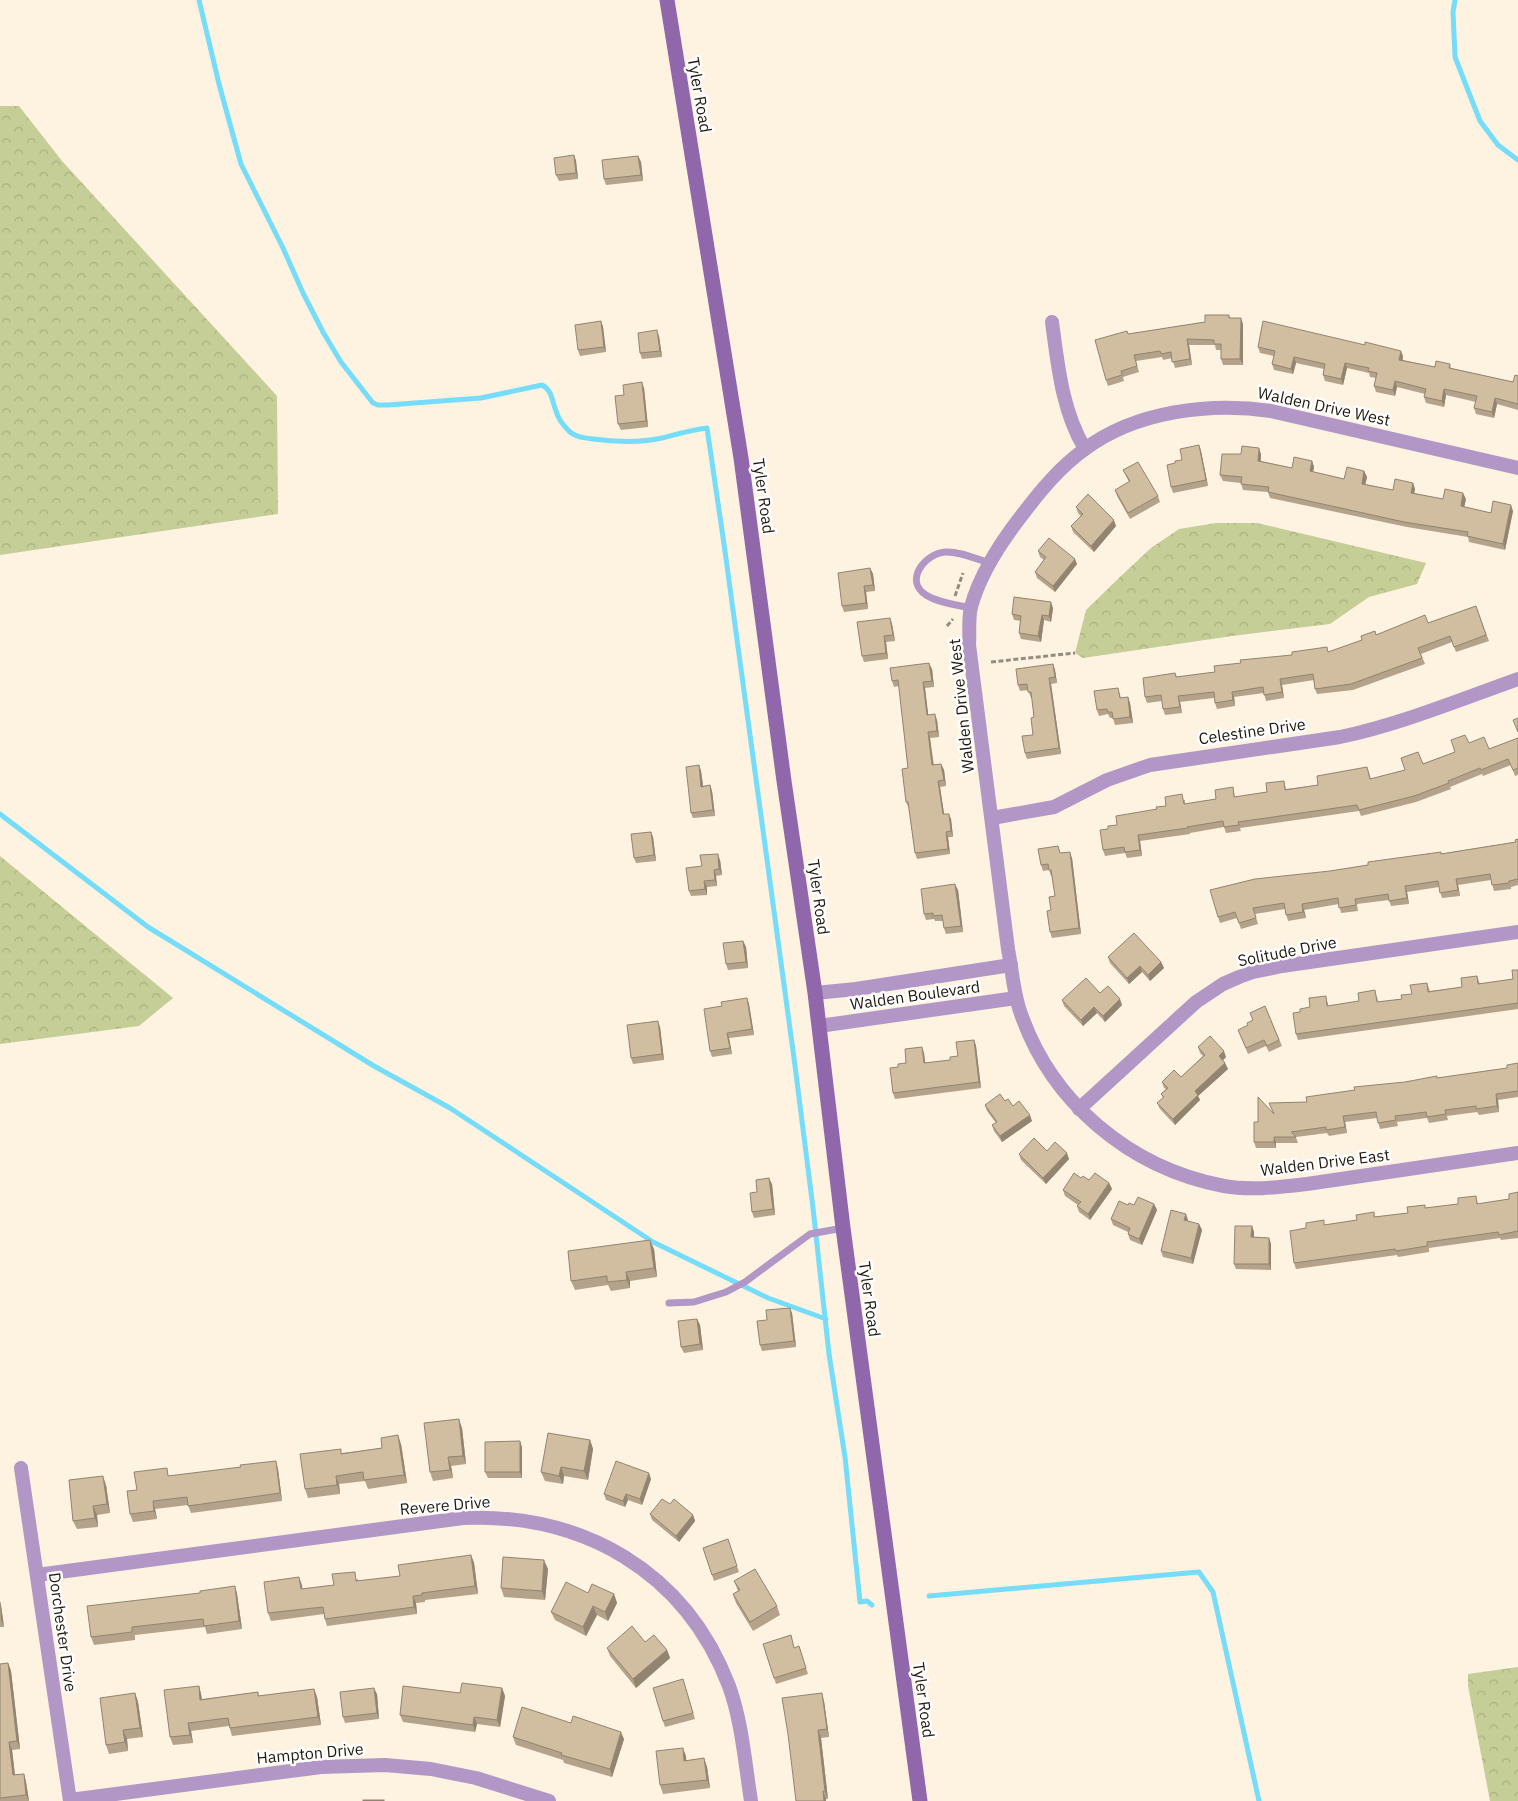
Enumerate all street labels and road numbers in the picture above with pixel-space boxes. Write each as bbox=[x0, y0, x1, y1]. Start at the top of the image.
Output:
street label: Tyler Road bbox=[684, 56, 716, 134]
street label: Walden Drive West bbox=[1256, 382, 1392, 430]
street label: Tyler Road bbox=[749, 457, 779, 535]
street label: Walden Drive West bbox=[944, 638, 978, 774]
street label: Celestine Drive bbox=[1197, 714, 1307, 748]
street label: Tyler Road bbox=[804, 858, 834, 936]
street label: Solitude Drive bbox=[1236, 932, 1338, 970]
street label: Walden Boulevard bbox=[849, 976, 981, 1014]
street label: Walden Drive East bbox=[1259, 1144, 1391, 1180]
street label: Tyler Road bbox=[855, 1260, 885, 1338]
street label: Revere Drive bbox=[399, 1491, 491, 1519]
street label: Dorchester Drive bbox=[45, 1571, 81, 1693]
street label: Tyler Road bbox=[909, 1661, 939, 1739]
street label: Hampton Drive bbox=[256, 1738, 365, 1768]

